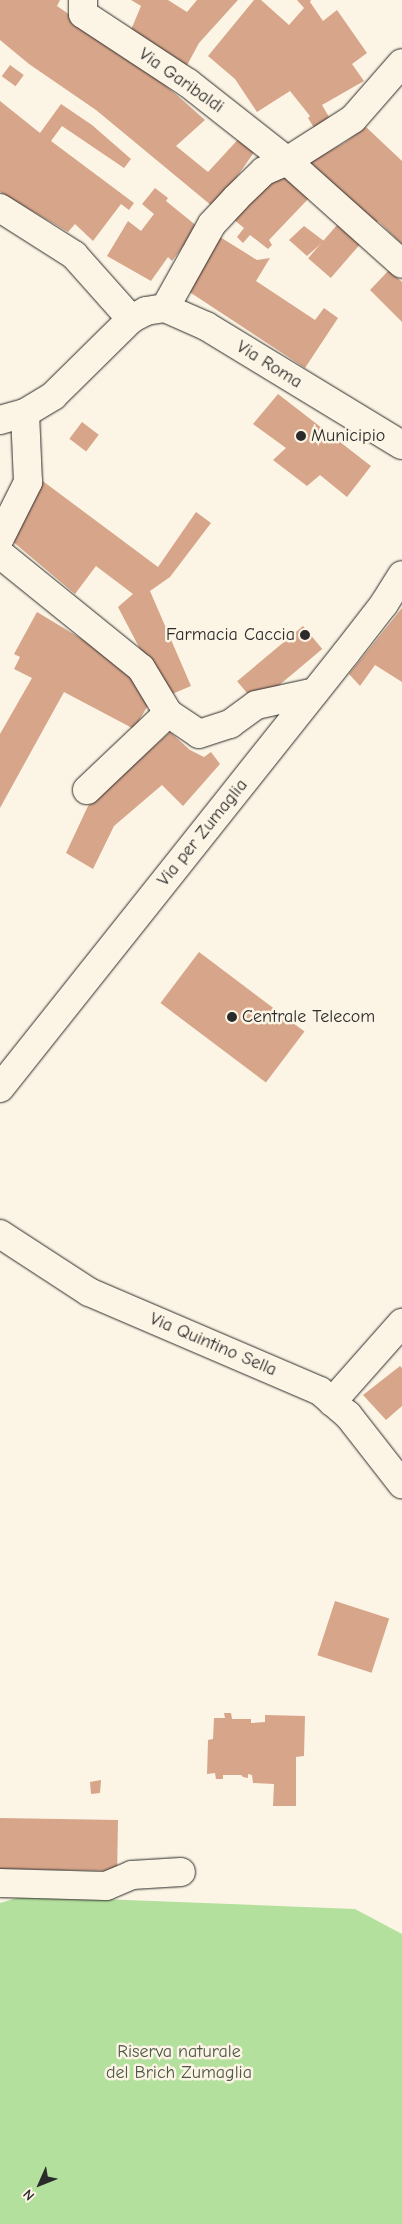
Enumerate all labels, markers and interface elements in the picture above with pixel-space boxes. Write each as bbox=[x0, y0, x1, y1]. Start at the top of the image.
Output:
street label: Via Garibaldi bbox=[134, 44, 228, 118]
street label: Via Roma bbox=[232, 336, 306, 394]
place label: Municipio bbox=[311, 425, 385, 447]
marker: Municipio bbox=[295, 430, 307, 442]
place label: Farmacia Caccia bbox=[166, 624, 295, 646]
marker: Farmacia Caccia bbox=[299, 629, 311, 641]
street label: Via per Zumaglia bbox=[153, 775, 253, 891]
place label: Centrale Telecom bbox=[242, 1006, 375, 1028]
marker: Centrale Telecom bbox=[226, 1011, 238, 1023]
street label: Via Quintino Sella bbox=[146, 1309, 280, 1381]
park label: Riserva naturale del Brich Zumaglia bbox=[106, 2042, 252, 2084]
north arrow bbox=[15, 2159, 65, 2209]
text: N bbox=[20, 2186, 38, 2204]

